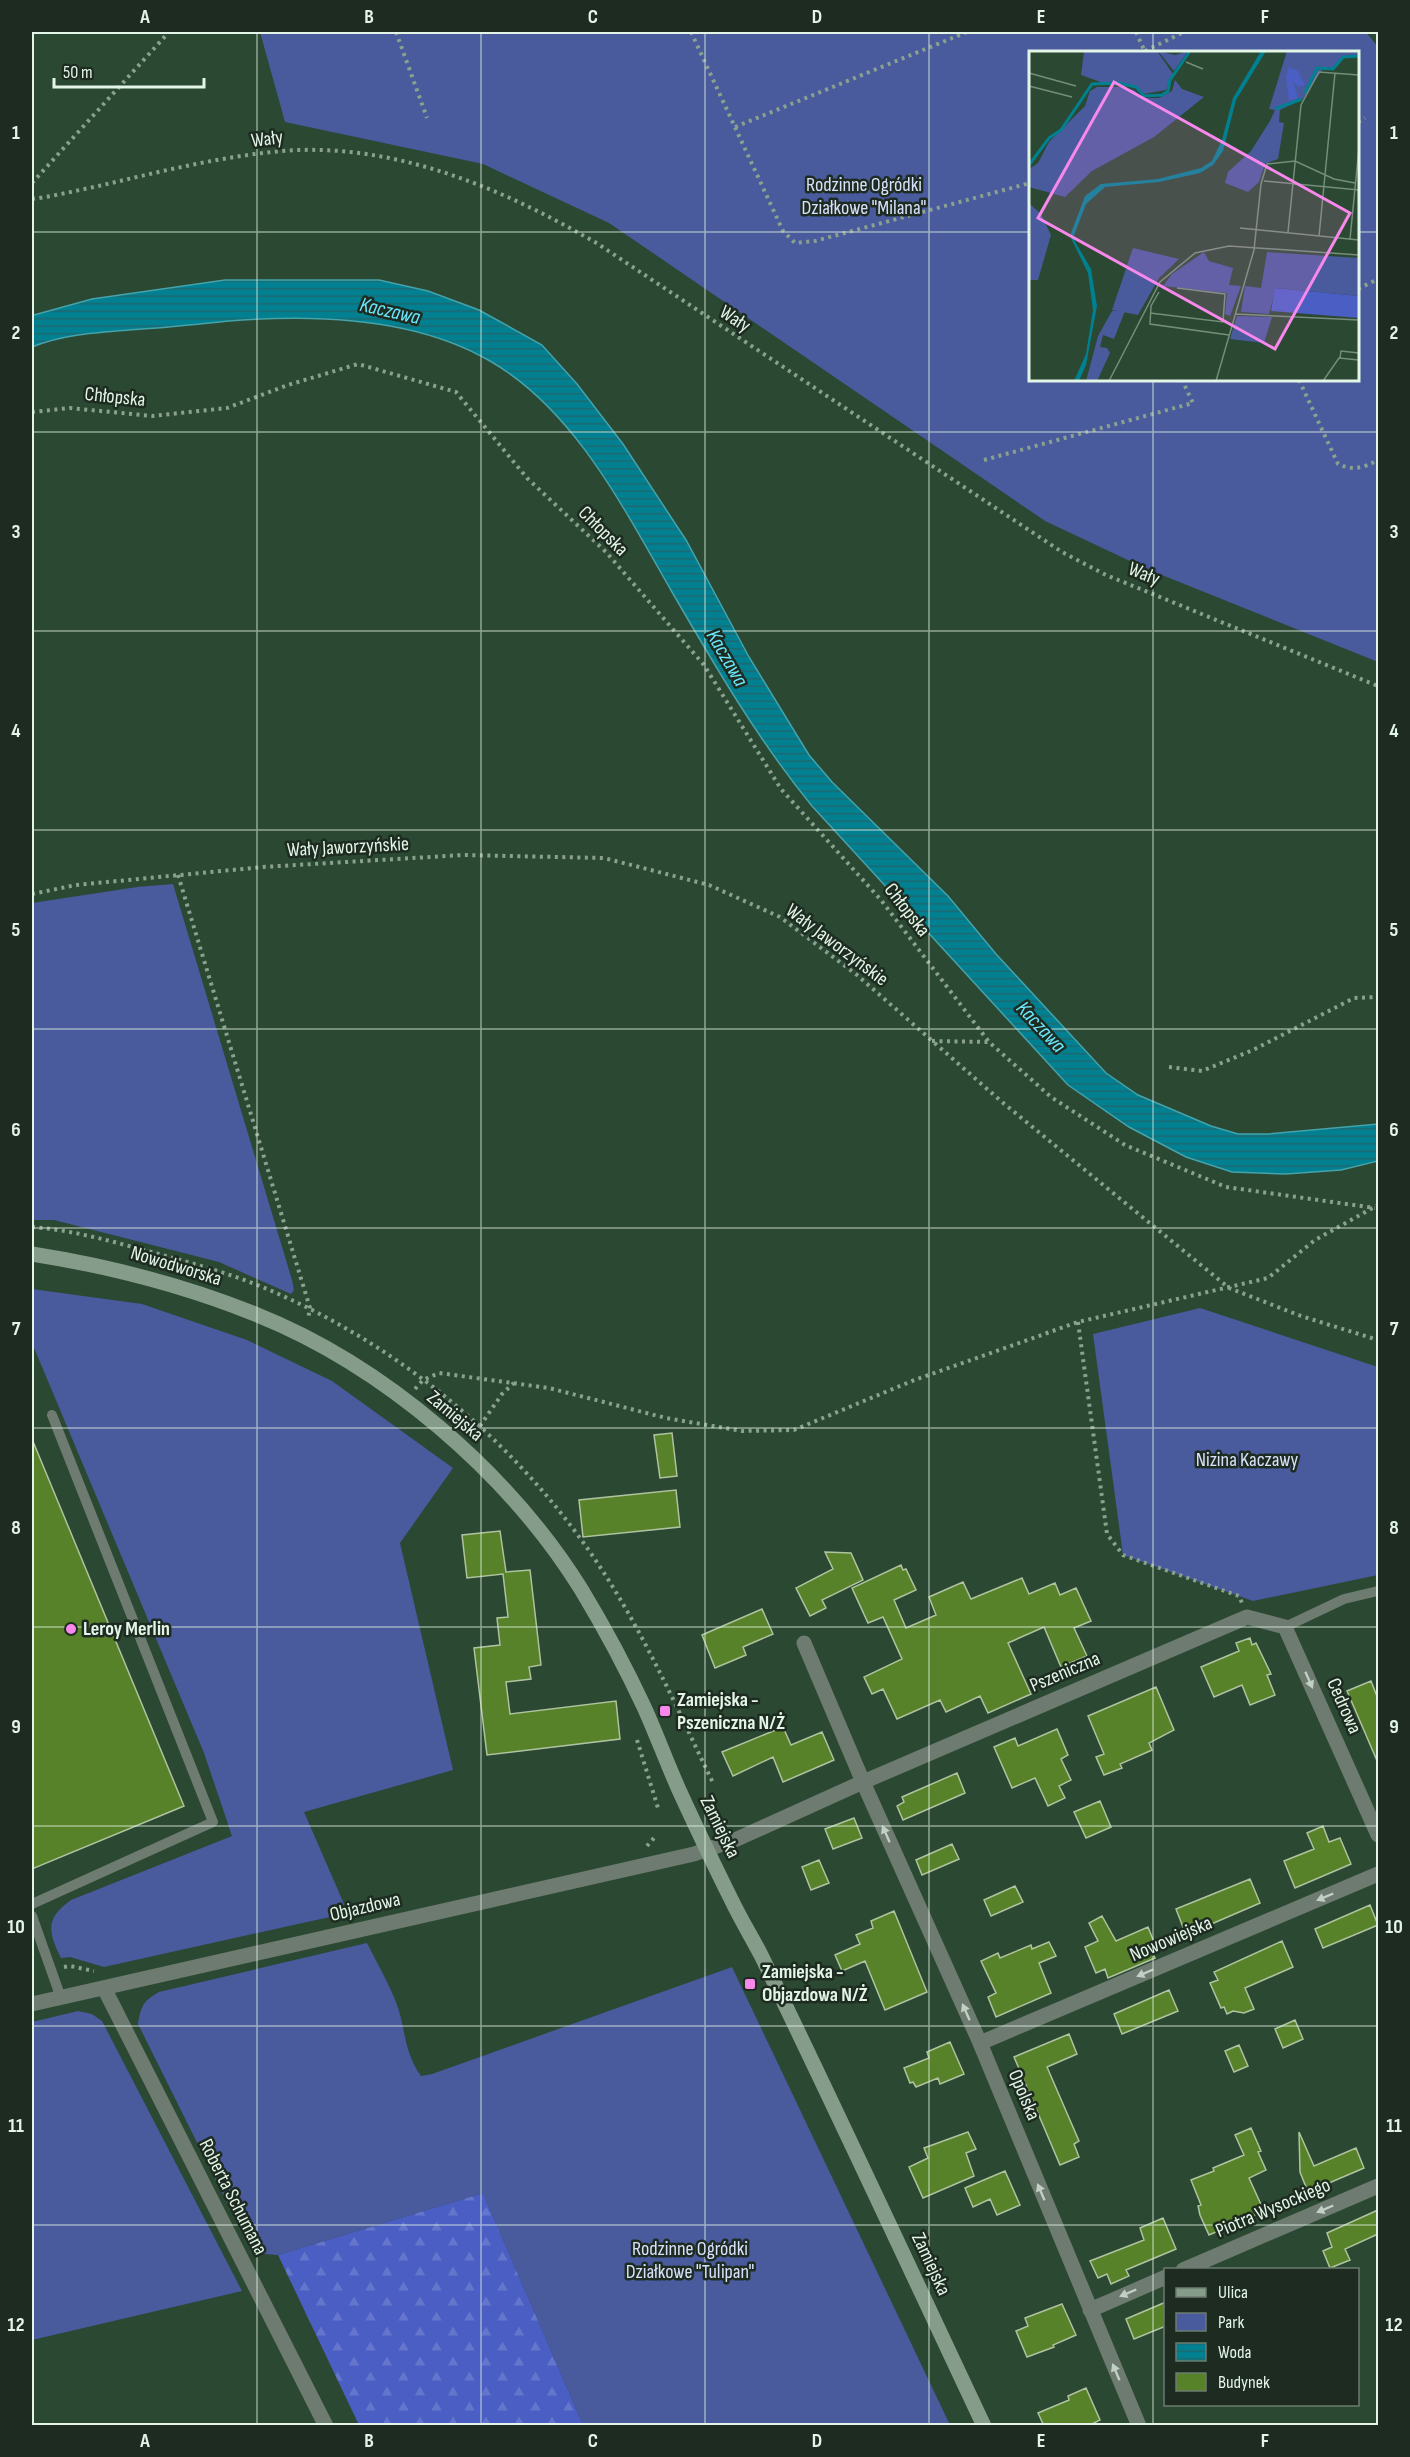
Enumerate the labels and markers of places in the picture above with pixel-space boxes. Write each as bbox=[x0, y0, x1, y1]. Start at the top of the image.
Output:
place label: Leroy Merlin bbox=[83, 1617, 170, 1641]
marker: Leroy Merlin bbox=[64, 1622, 78, 1636]
place label: Zamiejska - Pszeniczna N/Ż bbox=[677, 1688, 785, 1735]
marker: Zamiejska - Pszeniczna N/Ż bbox=[658, 1704, 672, 1718]
place label: Zamiejska - Objazdowa N/Ż bbox=[762, 1960, 868, 2007]
marker: Zamiejska - Objazdowa N/Ż bbox=[743, 1977, 757, 1991]

